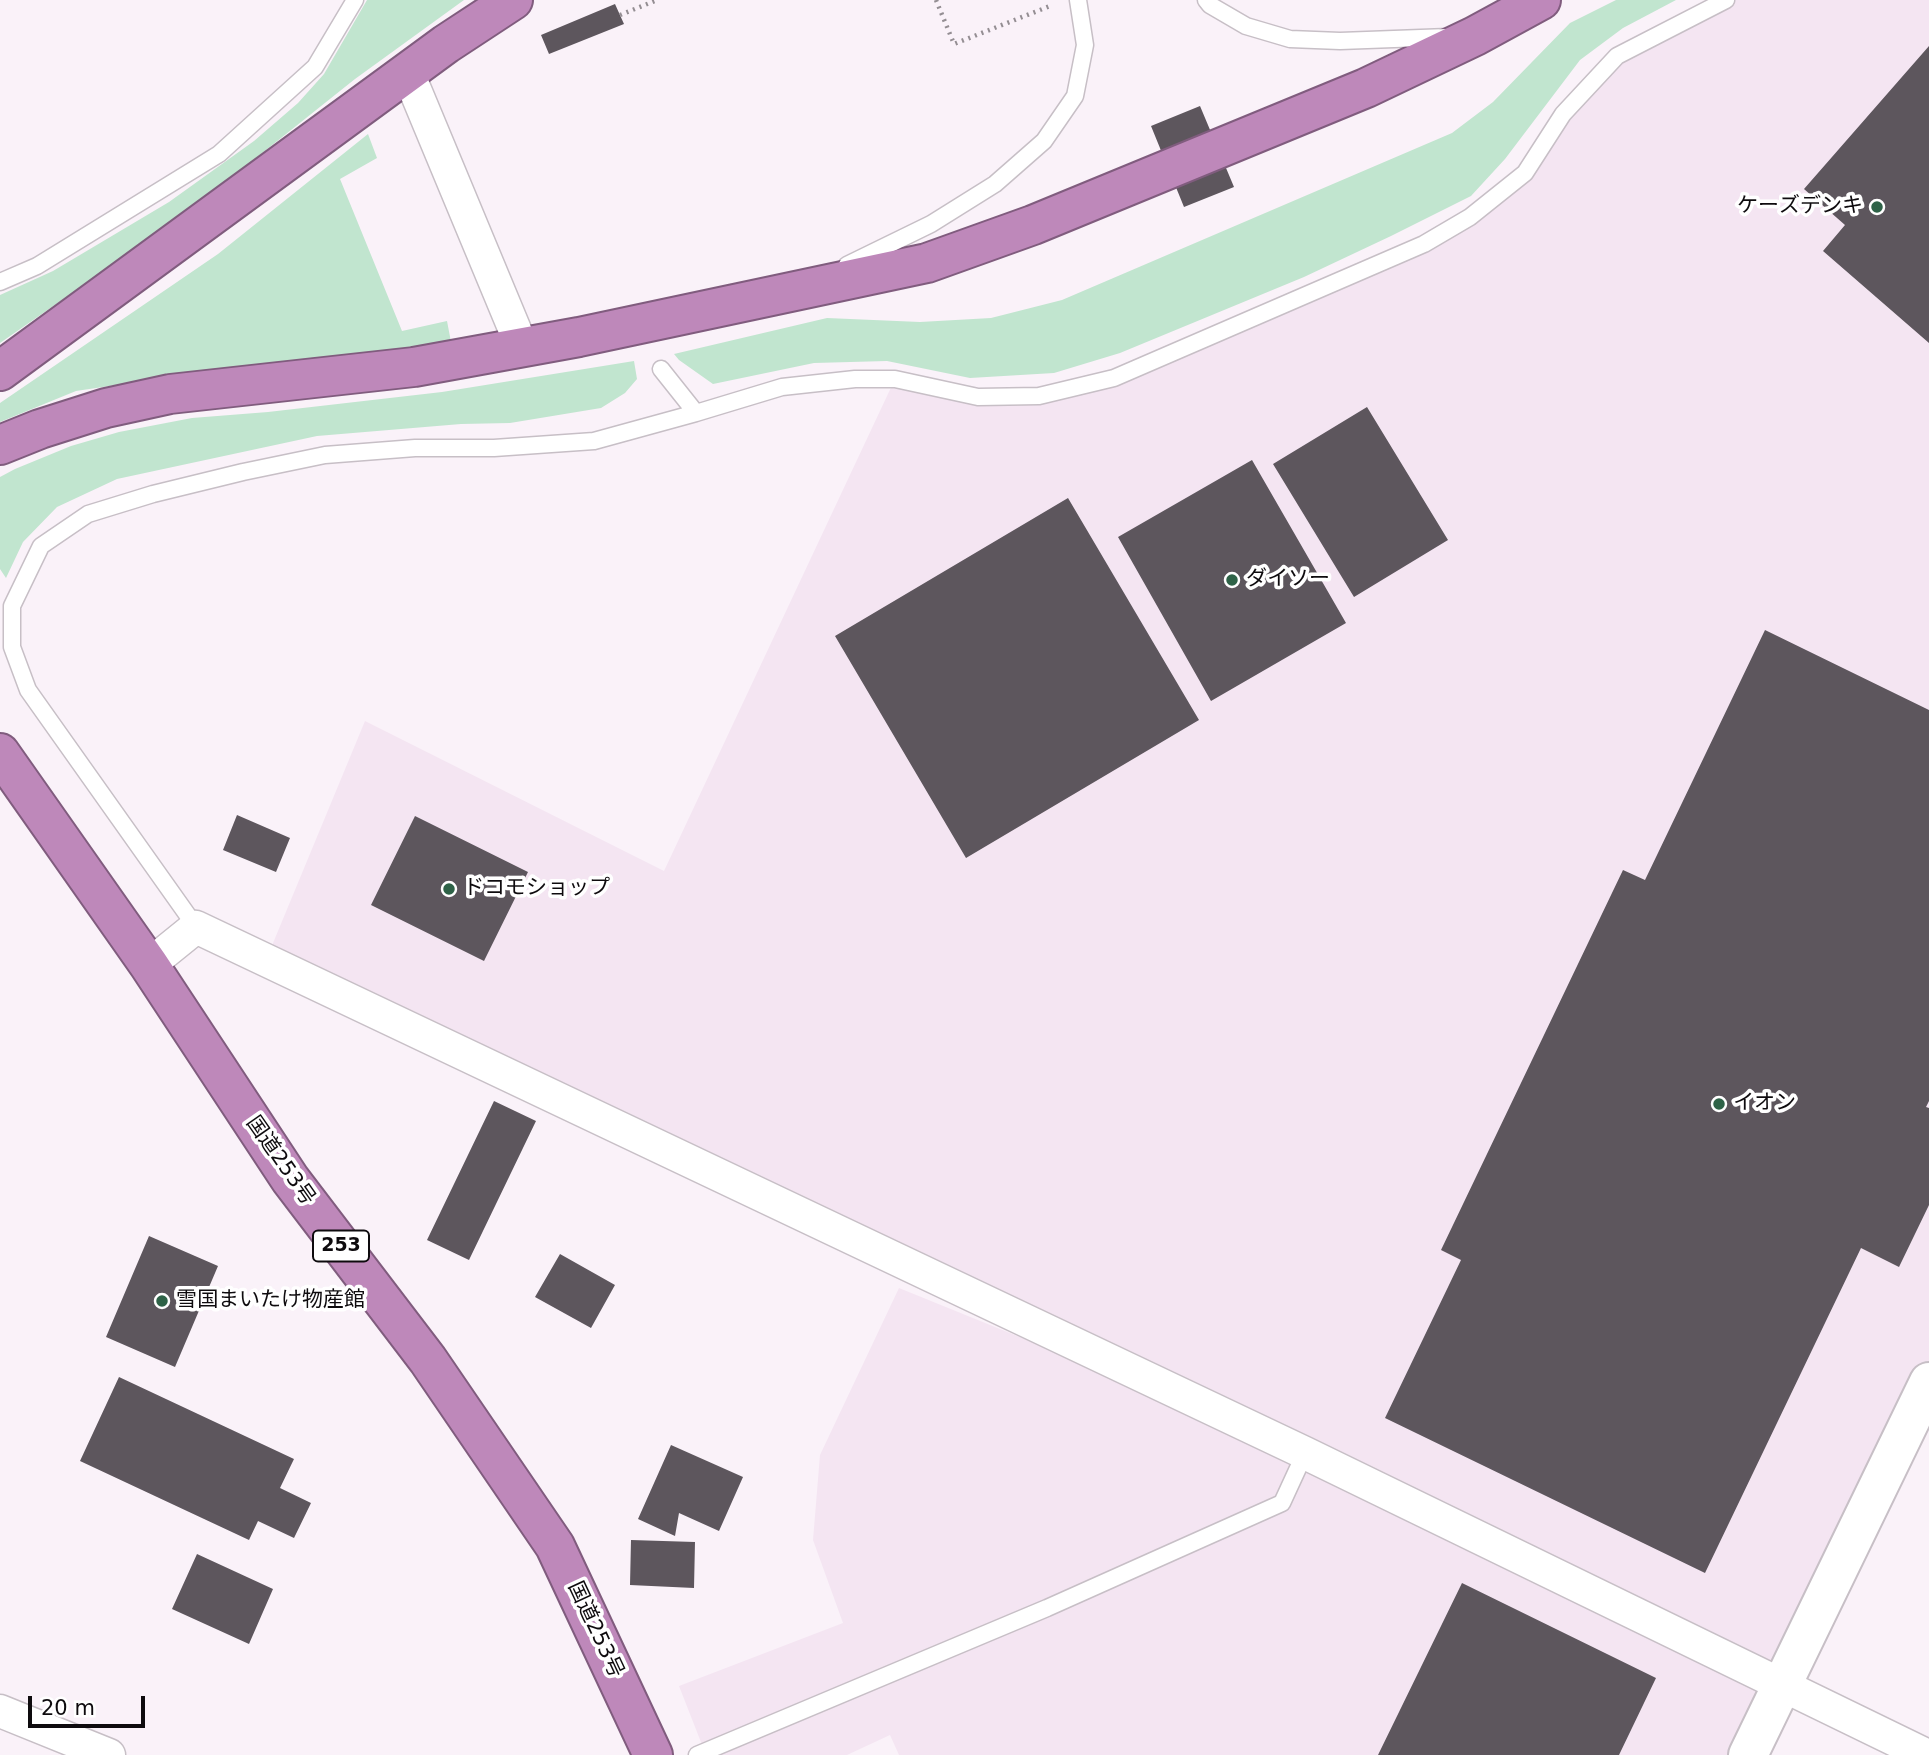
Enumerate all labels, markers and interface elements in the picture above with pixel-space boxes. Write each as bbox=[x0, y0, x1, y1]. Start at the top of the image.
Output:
place label: ケーズデンキ bbox=[1737, 194, 1863, 220]
marker: ケーズデンキ bbox=[1869, 199, 1885, 215]
place label: ダイソー bbox=[1246, 567, 1330, 593]
marker: ダイソー bbox=[1224, 572, 1240, 588]
place label: ドコモショップ bbox=[463, 876, 610, 902]
marker: ドコモショップ bbox=[441, 881, 457, 897]
place label: イオン bbox=[1733, 1091, 1796, 1117]
marker: イオン bbox=[1711, 1096, 1727, 1112]
street label: 国道253号 bbox=[240, 1112, 320, 1210]
road number: 253 bbox=[313, 1230, 369, 1262]
place label: 雪国まいたけ物産館 bbox=[176, 1288, 365, 1314]
marker: 雪国まいたけ物産館 bbox=[154, 1293, 170, 1309]
street label: 国道253号 bbox=[562, 1578, 628, 1682]
scale bar bbox=[32, 1682, 149, 1726]
text: 20 m bbox=[41, 1696, 95, 1720]

